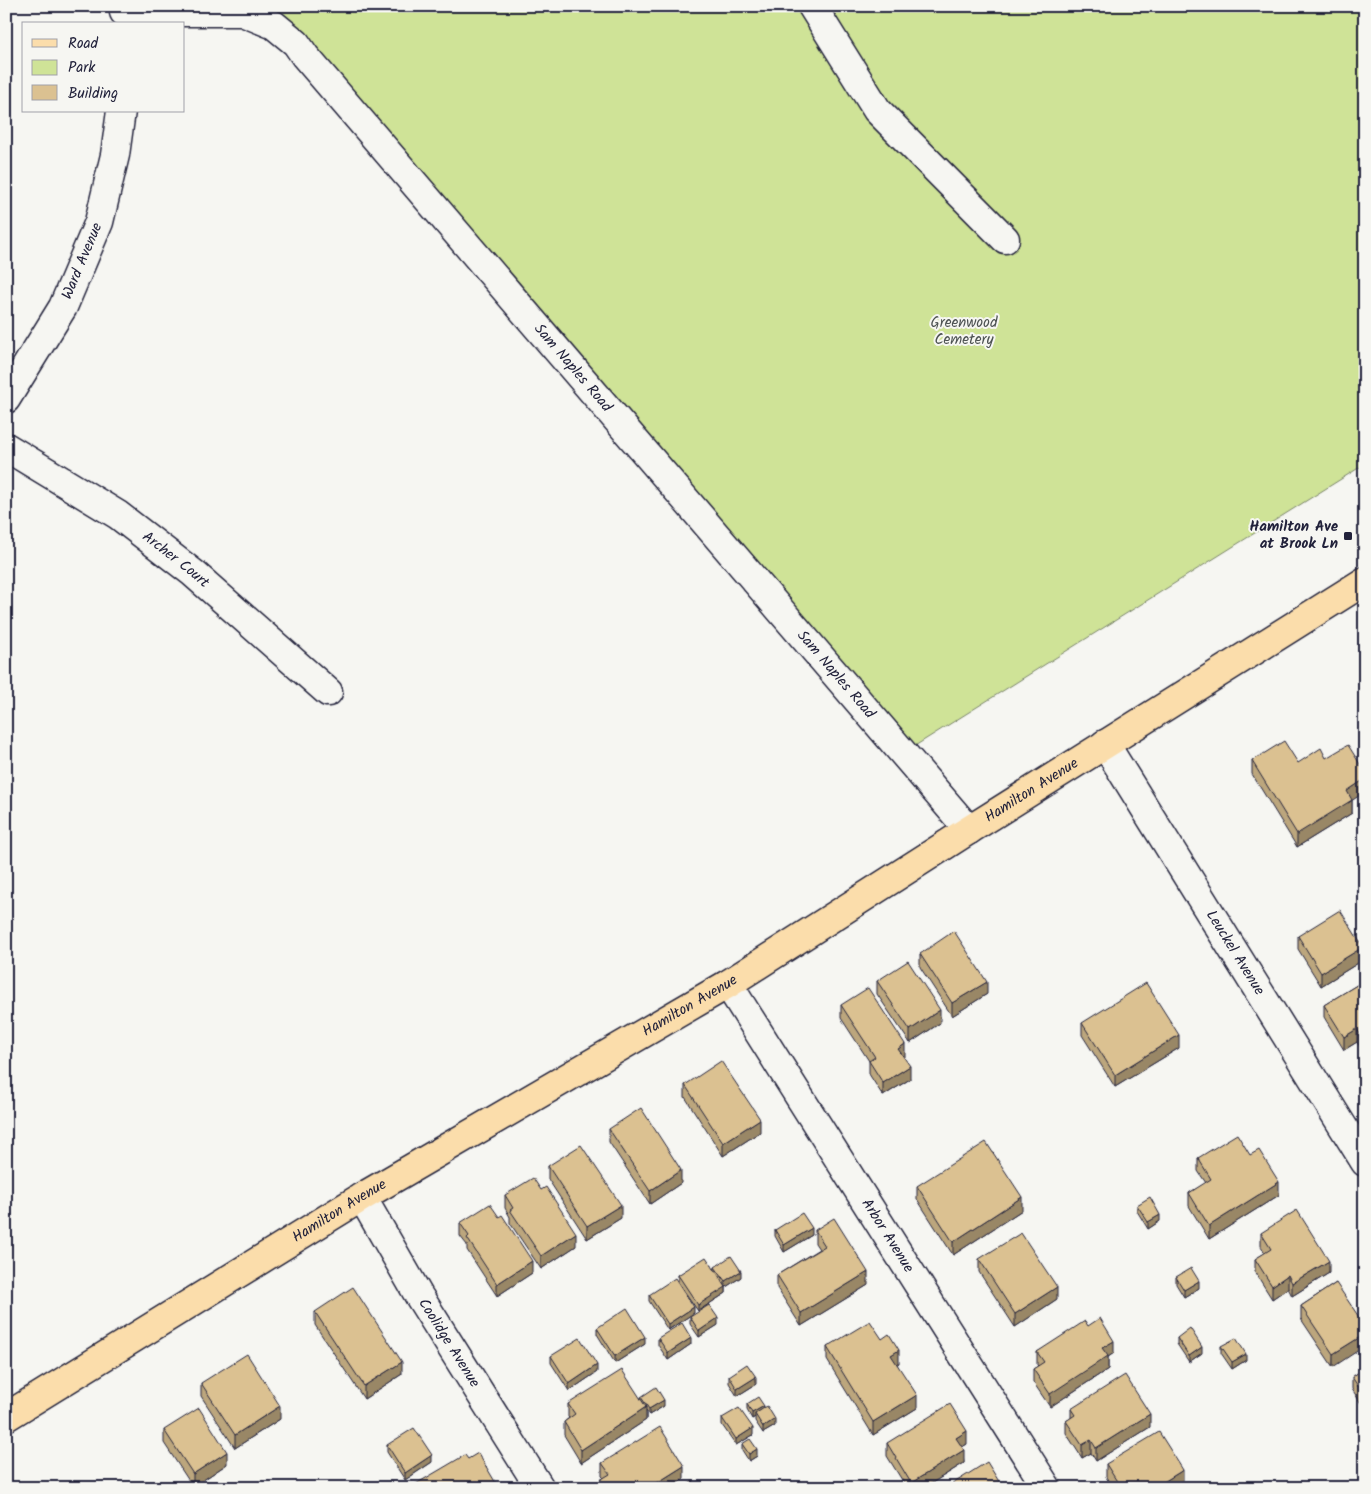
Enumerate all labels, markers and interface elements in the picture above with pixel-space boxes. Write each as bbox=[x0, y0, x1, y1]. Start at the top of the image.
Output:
legend bbox=[22, 22, 185, 112]
text: Road bbox=[68, 32, 99, 56]
text: Park bbox=[68, 56, 96, 80]
text: Building bbox=[68, 82, 118, 106]
street label: Ward Avenue bbox=[55, 219, 109, 303]
park label: Greenwood Cemetery bbox=[931, 311, 998, 352]
street label: Sam Naples Road bbox=[528, 318, 618, 418]
place label: Hamilton Ave at Brook Ln bbox=[1250, 515, 1339, 556]
street label: Archer Court bbox=[137, 526, 215, 594]
marker: Hamilton Ave at Brook Ln bbox=[1342, 530, 1354, 542]
street label: Sam Naples Road bbox=[791, 625, 881, 725]
street label: Hamilton Avenue bbox=[980, 752, 1084, 829]
street label: Leuckel Avenue bbox=[1199, 906, 1271, 1000]
street label: Hamilton Avenue bbox=[638, 969, 743, 1043]
street label: Hamilton Avenue bbox=[288, 1173, 392, 1249]
street label: Arbor Avenue bbox=[855, 1194, 920, 1278]
street label: Coolidge Avenue bbox=[412, 1294, 486, 1393]

